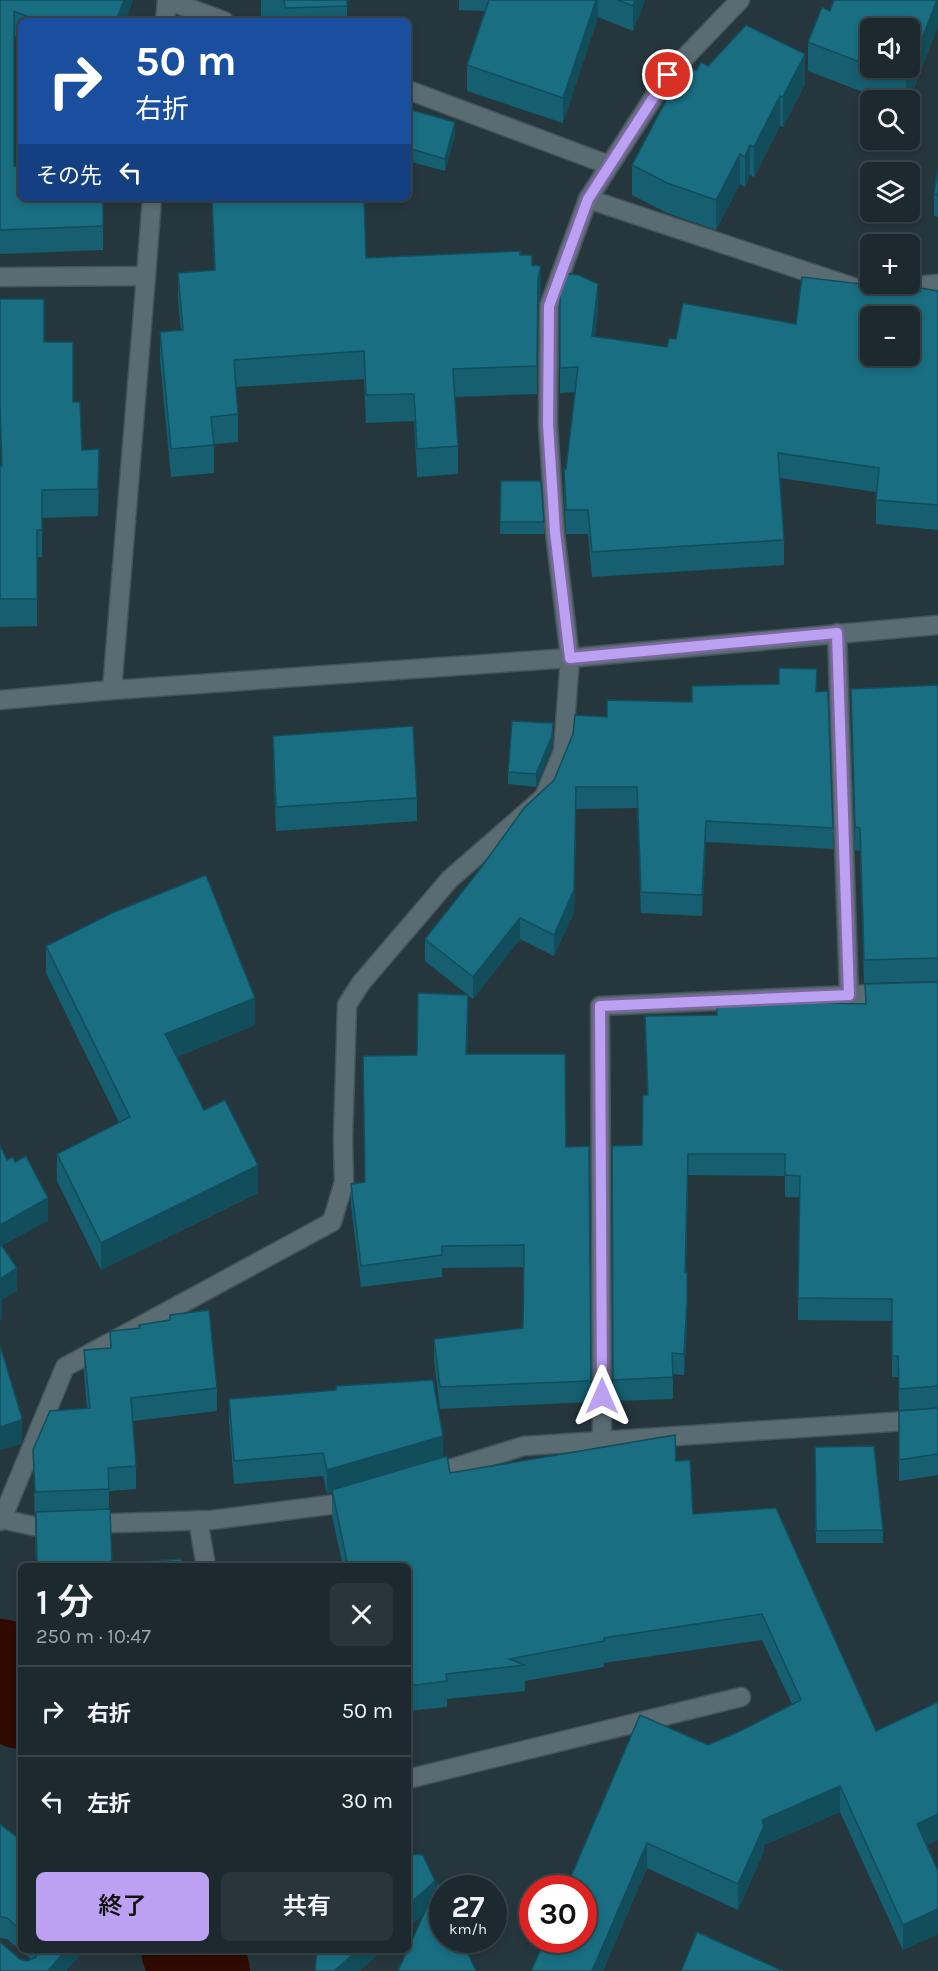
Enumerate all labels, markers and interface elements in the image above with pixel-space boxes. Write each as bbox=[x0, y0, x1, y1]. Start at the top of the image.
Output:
map controls bbox=[860, 18, 920, 366]
button: sound bbox=[860, 18, 920, 78]
text: 50 m bbox=[135, 36, 237, 86]
icon: right bbox=[36, 42, 114, 120]
pin bbox=[642, 49, 693, 100]
icon: arrive bbox=[651, 58, 684, 91]
button: search bbox=[860, 90, 920, 150]
text: 右折 bbox=[135, 93, 189, 125]
icon: left bbox=[114, 156, 147, 189]
button: layers bbox=[860, 162, 920, 222]
text: その先 bbox=[36, 163, 102, 189]
button: + bbox=[860, 234, 920, 294]
button: − bbox=[860, 306, 920, 366]
position arrow bbox=[570, 1364, 634, 1428]
text: 1 分 bbox=[36, 1581, 94, 1623]
button: close bbox=[330, 1583, 393, 1646]
text: 250 m · 10:47 bbox=[36, 1625, 151, 1648]
icon: right bbox=[36, 1695, 69, 1728]
text: 50 m bbox=[342, 1698, 393, 1724]
text: 右折 bbox=[87, 1701, 131, 1727]
icon: left bbox=[36, 1785, 69, 1818]
text: 30 m bbox=[341, 1788, 393, 1814]
text: 左折 bbox=[87, 1791, 131, 1817]
button: 終了 bbox=[36, 1872, 209, 1941]
button: 共有 bbox=[221, 1872, 393, 1941]
speed limit sign: 30 bbox=[519, 1875, 597, 1953]
text: 27 bbox=[451, 1889, 485, 1925]
text: km/h bbox=[449, 1920, 487, 1938]

